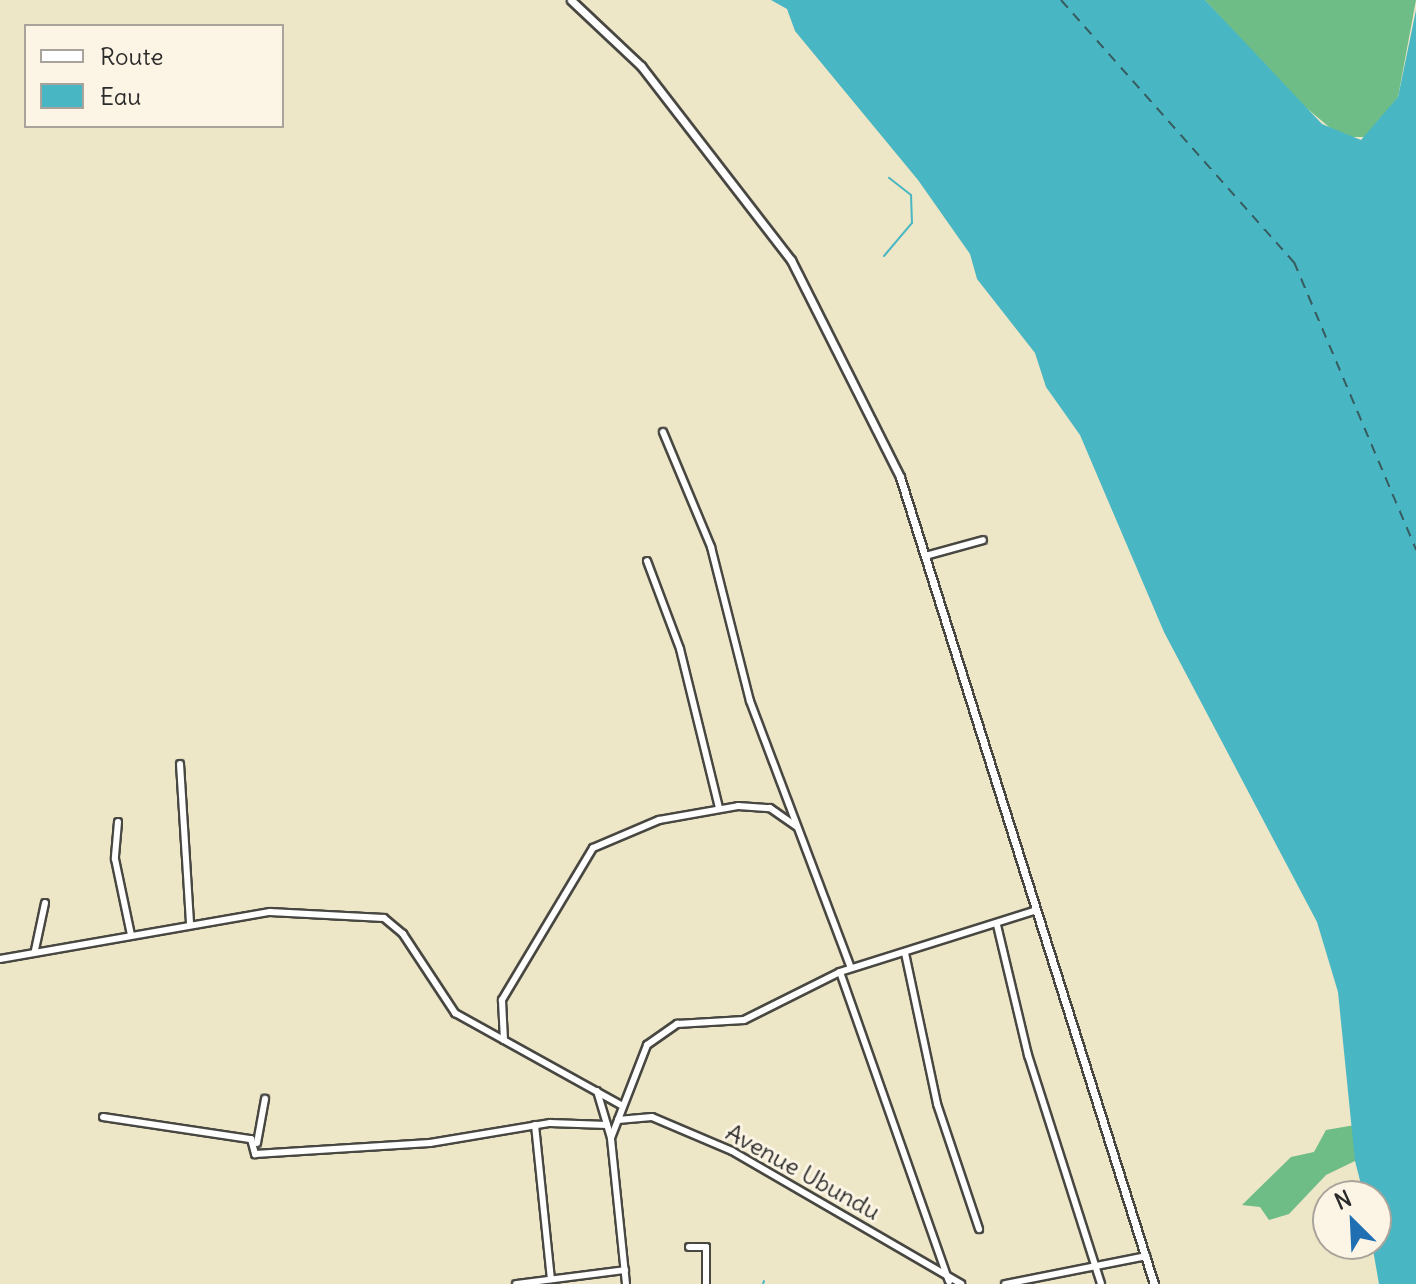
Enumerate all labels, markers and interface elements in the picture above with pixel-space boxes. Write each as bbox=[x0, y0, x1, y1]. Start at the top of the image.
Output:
legend bbox=[24, 24, 284, 128]
text: Route bbox=[100, 41, 163, 71]
text: Eau bbox=[100, 81, 141, 111]
street label: Avenue Ubundu bbox=[721, 1118, 885, 1226]
north arrow bbox=[1312, 1180, 1392, 1260]
text: N bbox=[1330, 1184, 1356, 1216]

